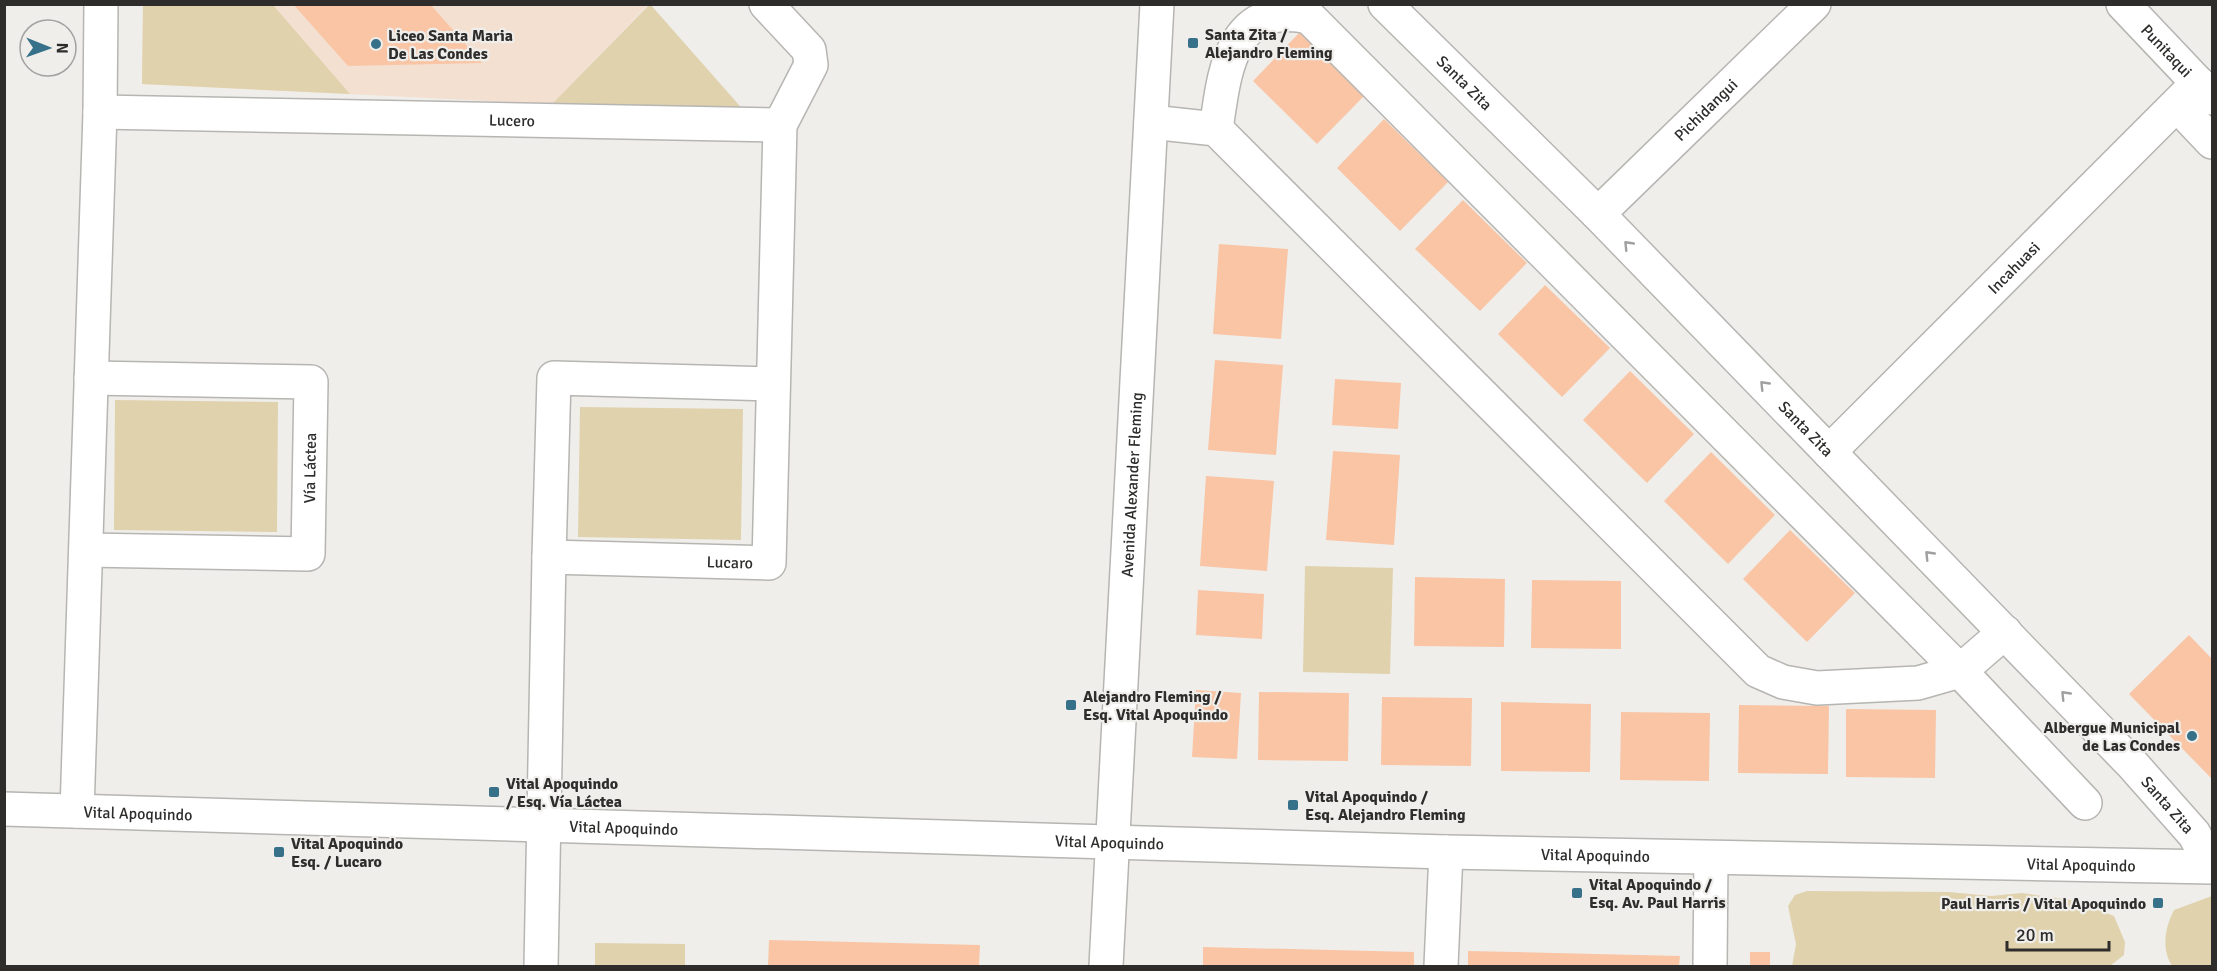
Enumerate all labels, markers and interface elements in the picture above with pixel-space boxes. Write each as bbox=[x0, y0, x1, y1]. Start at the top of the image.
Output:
north arrow bbox=[18, 18, 78, 78]
street label: Punitaqui bbox=[2136, 20, 2196, 82]
place label: Santa Zita / Alejandro Fleming bbox=[1205, 25, 1333, 63]
place label: Liceo Santa Maria De Las Condes bbox=[388, 26, 513, 64]
marker: Santa Zita / Alejandro Fleming bbox=[1186, 36, 1200, 50]
marker: Liceo Santa Maria De Las Condes bbox=[369, 37, 383, 51]
text: N bbox=[52, 43, 72, 54]
street label: Santa Zita bbox=[1432, 52, 1496, 115]
street label: Pichidangui bbox=[1670, 75, 1742, 146]
street label: Lucero bbox=[489, 110, 535, 131]
street label: Incahuasi bbox=[1984, 238, 2045, 299]
one-way arrow bbox=[1625, 241, 1636, 252]
one-way arrow bbox=[1760, 381, 1771, 392]
street label: Avenida Alexander Fleming bbox=[1118, 392, 1147, 578]
street label: Santa Zita bbox=[1774, 397, 1837, 461]
street label: Vía Láctea bbox=[300, 433, 321, 504]
one-way arrow bbox=[1926, 551, 1937, 562]
street label: Lucaro bbox=[706, 552, 753, 574]
place label: Alejandro Fleming / Esq. Vital Apoquindo bbox=[1083, 687, 1228, 725]
one-way arrow bbox=[2062, 691, 2073, 702]
marker: Alejandro Fleming / Esq. Vital Apoquindo bbox=[1064, 698, 1078, 712]
place label: Albergue Municipal de Las Condes bbox=[2044, 718, 2180, 756]
marker: Albergue Municipal de Las Condes bbox=[2185, 729, 2199, 743]
street label: Santa Zita bbox=[2137, 772, 2198, 838]
place label: Vital Apoquindo / Esq. Vía Láctea bbox=[506, 774, 622, 812]
marker: Vital Apoquindo / Esq. Vía Láctea bbox=[487, 785, 501, 799]
place label: Vital Apoquindo / Esq. Alejandro Fleming bbox=[1305, 787, 1466, 825]
marker: Vital Apoquindo / Esq. Alejandro Fleming bbox=[1286, 798, 1300, 812]
street label: Vital Apoquindo bbox=[83, 802, 193, 826]
street label: Vital Apoquindo bbox=[569, 817, 679, 840]
street label: Vital Apoquindo bbox=[1055, 831, 1164, 855]
place label: Vital Apoquindo Esq. / Lucaro bbox=[291, 834, 403, 872]
marker: Vital Apoquindo Esq. / Lucaro bbox=[272, 845, 286, 859]
street label: Vital Apoquindo bbox=[1541, 845, 1650, 867]
street label: Vital Apoquindo bbox=[2026, 854, 2136, 877]
place label: Vital Apoquindo / Esq. Av. Paul Harris bbox=[1589, 875, 1726, 913]
marker: Vital Apoquindo / Esq. Av. Paul Harris bbox=[1570, 886, 1584, 900]
place label: Paul Harris / Vital Apoquindo bbox=[1941, 894, 2146, 914]
marker: Paul Harris / Vital Apoquindo bbox=[2151, 896, 2165, 910]
scale bar bbox=[2007, 914, 2109, 952]
text: 20 m bbox=[2016, 924, 2054, 946]

